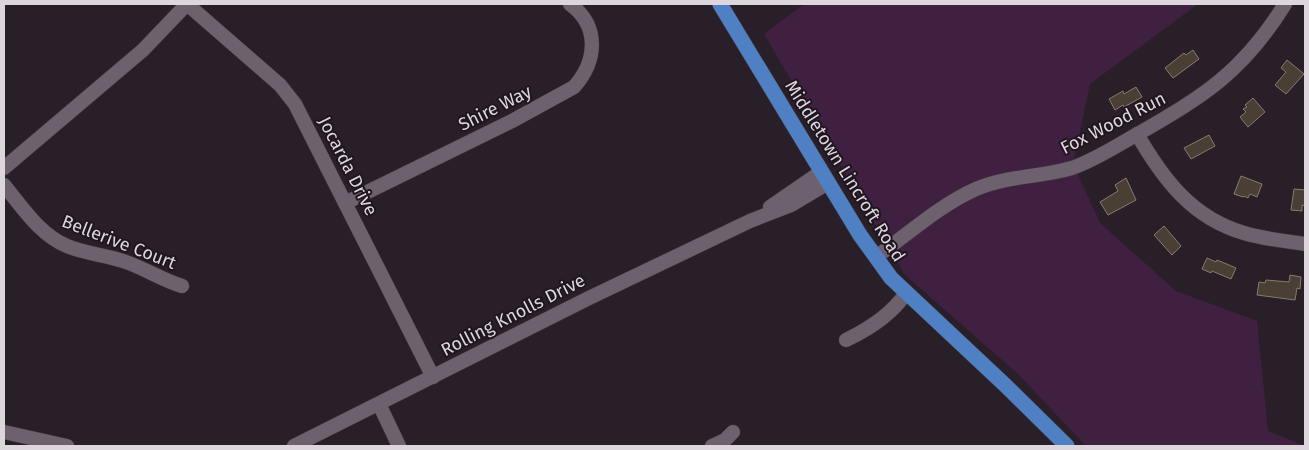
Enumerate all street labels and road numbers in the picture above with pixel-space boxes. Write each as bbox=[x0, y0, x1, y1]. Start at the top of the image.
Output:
street label: Middletown Lincroft Road bbox=[780, 76, 910, 266]
street label: Shire Way bbox=[455, 80, 535, 136]
street label: Fox Wood Run bbox=[1057, 87, 1169, 159]
street label: Jocarda Drive bbox=[314, 113, 382, 219]
street label: Bellerive Court bbox=[59, 210, 180, 274]
street label: Rolling Knolls Drive bbox=[437, 269, 589, 361]

